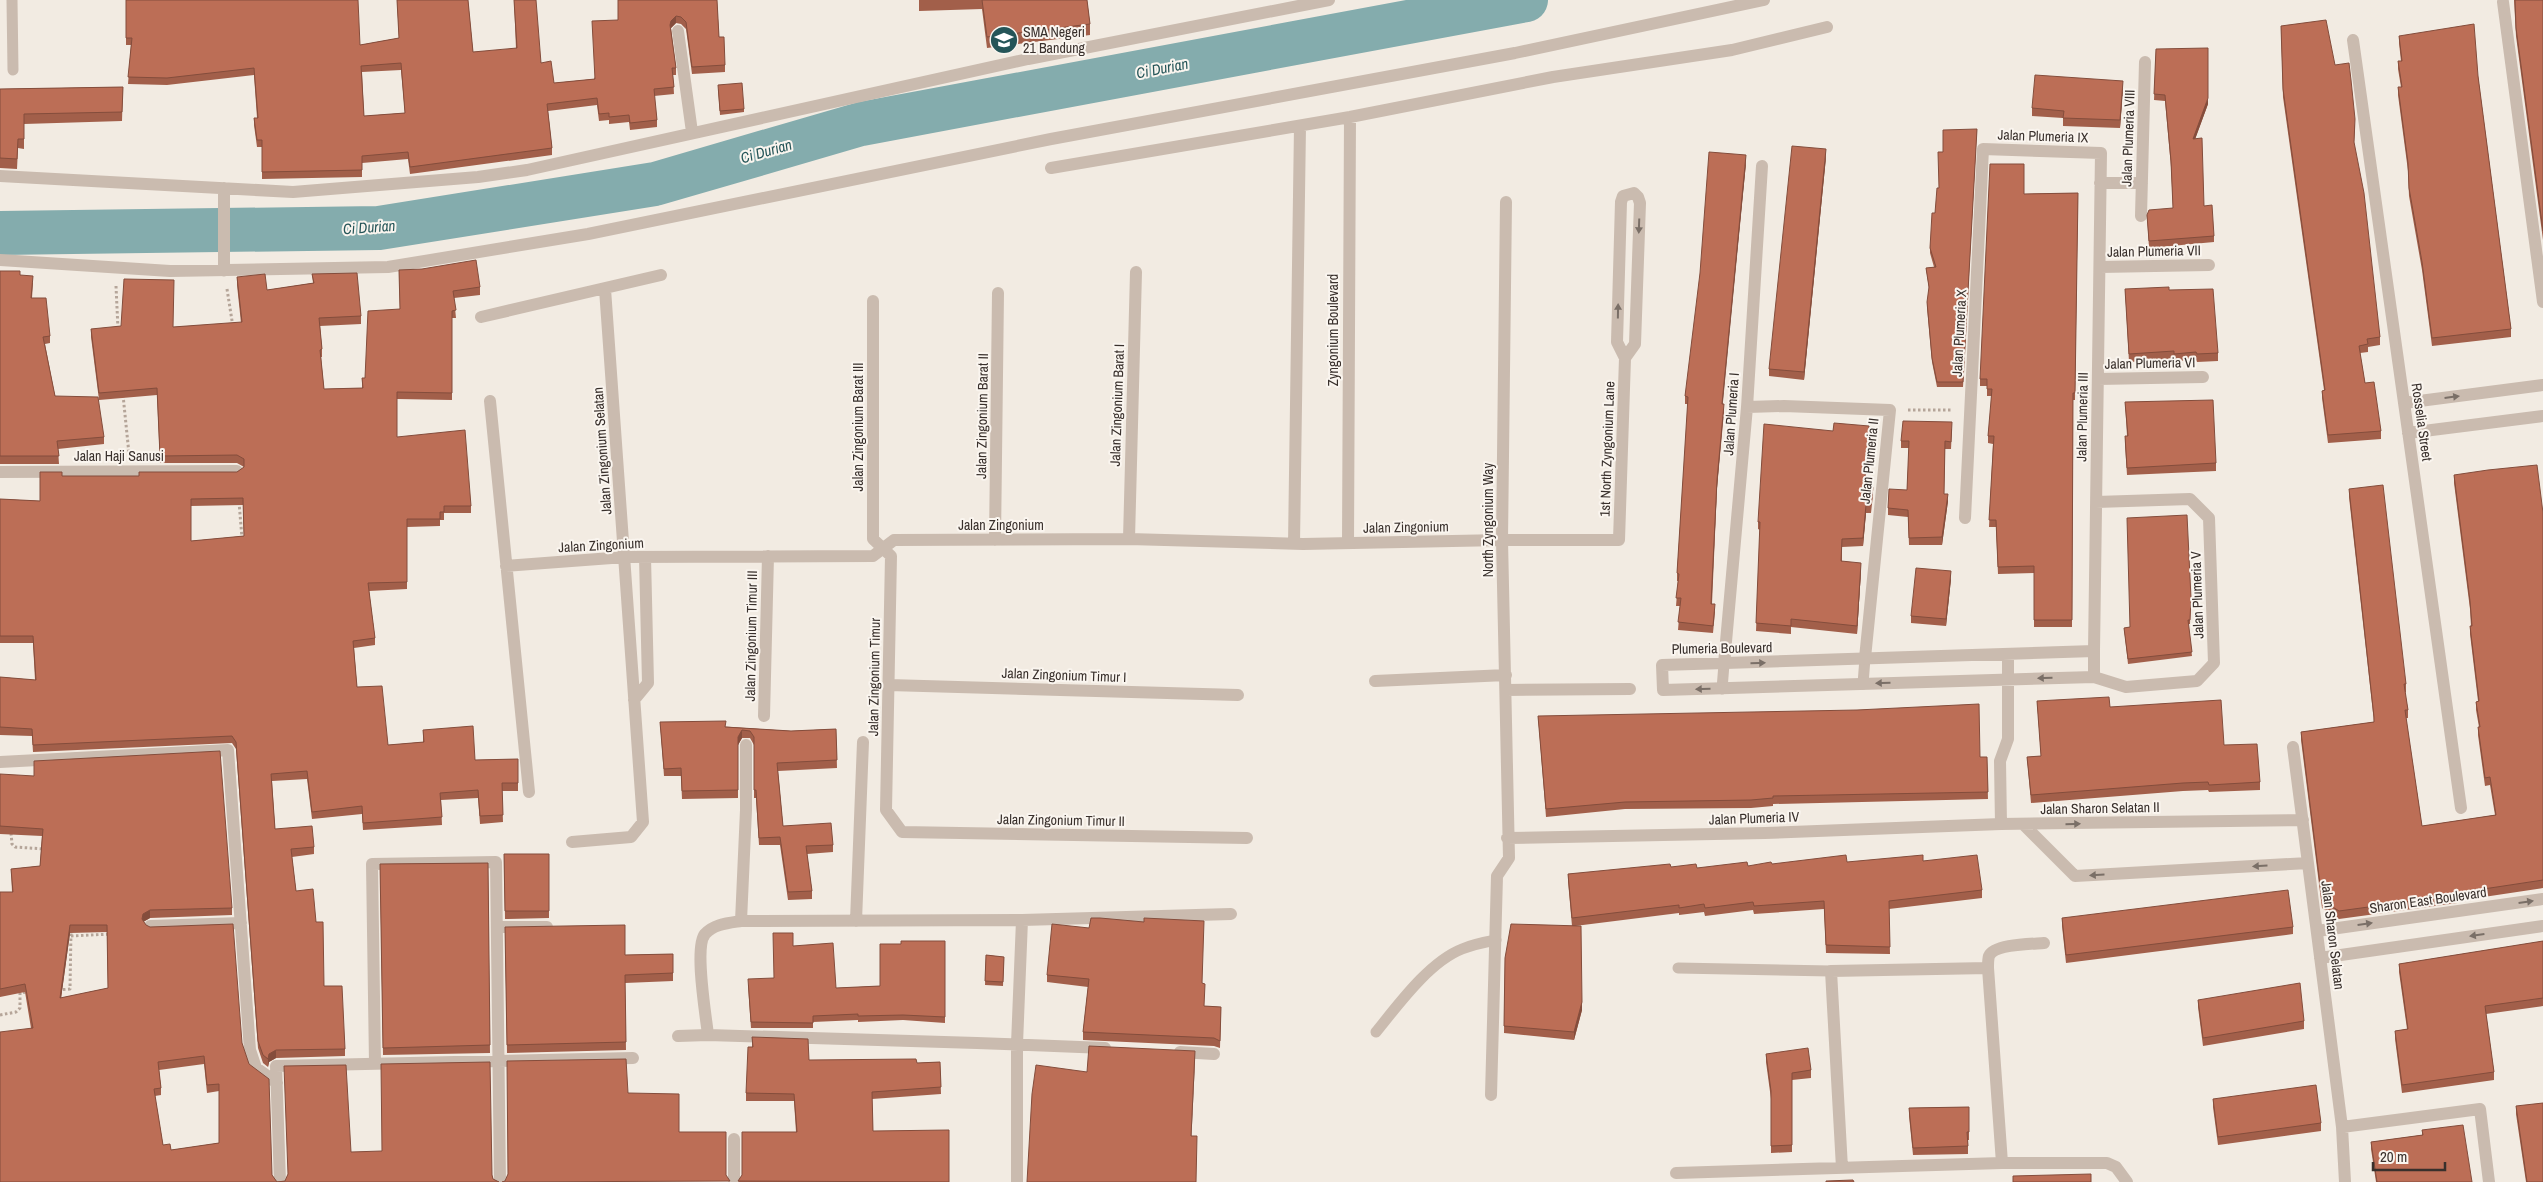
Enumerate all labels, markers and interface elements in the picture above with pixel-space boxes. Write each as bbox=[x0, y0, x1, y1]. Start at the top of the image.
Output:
place label: SMA Negeri 21 Bandung bbox=[1023, 23, 1086, 57]
school or university icon: SMA Negeri 21 Bandung bbox=[989, 25, 1019, 55]
water label: Ci Durian bbox=[1134, 53, 1190, 83]
street label: Jalan Plumeria VIII bbox=[2117, 89, 2139, 187]
street label: Jalan Plumeria IX bbox=[1997, 125, 2089, 147]
water label: Ci Durian bbox=[738, 134, 794, 168]
water label: Ci Durian bbox=[342, 215, 396, 239]
one-way arrow bbox=[1635, 219, 1643, 235]
street label: Jalan Plumeria VII bbox=[2107, 241, 2201, 261]
street label: Zyngonium Boulevard bbox=[1324, 274, 1342, 386]
street label: Jalan Plumeria X bbox=[1948, 289, 1970, 377]
one-way arrow bbox=[1614, 303, 1622, 319]
street label: Jalan Zingonium Barat I bbox=[1106, 343, 1128, 467]
street label: Jalan Zingonium Barat II bbox=[972, 353, 992, 479]
street label: Jalan Plumeria VI bbox=[2105, 353, 2195, 373]
street label: Jalan Zingonium Barat III bbox=[849, 363, 867, 491]
street label: Jalan Plumeria I bbox=[1719, 372, 1743, 456]
street label: Jalan Plumeria III bbox=[2072, 372, 2092, 462]
street label: 1st North Zyngonium Lane bbox=[1596, 381, 1618, 517]
street label: Rosselia Street bbox=[2408, 382, 2436, 462]
street label: Jalan Zingonium Selatan bbox=[589, 387, 615, 515]
one-way arrow bbox=[2445, 393, 2461, 401]
street label: Jalan Plumeria II bbox=[1856, 417, 1882, 505]
street label: Jalan Haji Sanusi bbox=[74, 447, 164, 465]
street label: North Zyngonium Way bbox=[1479, 463, 1497, 577]
street label: Jalan Zingonium bbox=[958, 516, 1044, 534]
street label: Jalan Zingonium bbox=[1363, 517, 1449, 537]
street label: Jalan Zingonium bbox=[558, 534, 644, 556]
street label: Jalan Plumeria V bbox=[2186, 551, 2208, 639]
street label: Jalan Zingonium Timur III bbox=[741, 570, 761, 702]
street label: Jalan Zingonium Timur bbox=[864, 618, 884, 736]
street label: Plumeria Boulevard bbox=[1671, 638, 1773, 658]
one-way arrow bbox=[1751, 659, 1767, 667]
street label: Jalan Zingonium Timur I bbox=[1001, 664, 1127, 686]
one-way arrow bbox=[2037, 674, 2053, 682]
one-way arrow bbox=[1875, 680, 1891, 688]
one-way arrow bbox=[1695, 685, 1711, 693]
street label: Jalan Sharon Selatan II bbox=[2040, 798, 2160, 818]
street label: Jalan Plumeria IV bbox=[1708, 807, 1800, 829]
street label: Jalan Zingonium Timur II bbox=[997, 810, 1125, 830]
one-way arrow bbox=[2065, 820, 2081, 828]
one-way arrow bbox=[2251, 862, 2267, 870]
one-way arrow bbox=[2089, 871, 2105, 879]
street label: Jalan Sharon Selatan bbox=[2317, 879, 2349, 991]
street label: Sharon East Boulevard bbox=[2368, 883, 2488, 917]
one-way arrow bbox=[2519, 898, 2535, 906]
one-way arrow bbox=[2358, 920, 2374, 928]
one-way arrow bbox=[2469, 931, 2485, 939]
scale bar bbox=[2373, 1140, 2446, 1172]
text: 20 m bbox=[2380, 1146, 2407, 1167]

